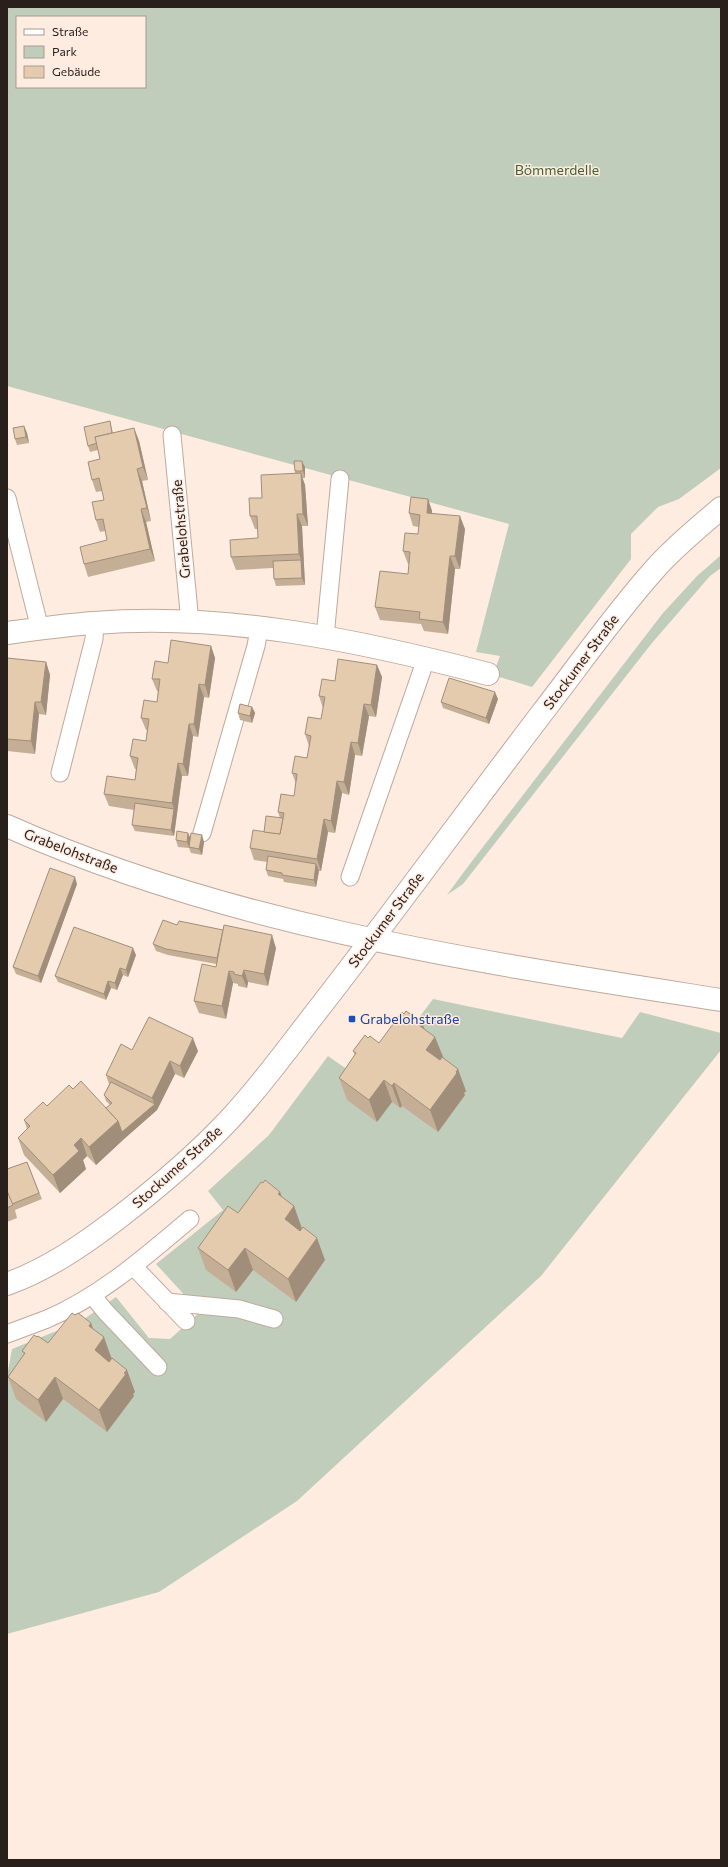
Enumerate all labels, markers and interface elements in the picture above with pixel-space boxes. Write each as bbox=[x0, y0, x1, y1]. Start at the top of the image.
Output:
legend bbox=[16, 16, 146, 88]
text: Straße bbox=[52, 24, 88, 38]
text: Park bbox=[52, 44, 78, 58]
text: Gebäude bbox=[52, 64, 100, 78]
park label: Bömmerdelle bbox=[515, 161, 599, 178]
street label: Grabelohstraße bbox=[168, 479, 193, 579]
street label: Stockumer Straße bbox=[539, 611, 622, 713]
street label: Grabelohstraße bbox=[22, 825, 121, 876]
street label: Stockumer Straße bbox=[344, 869, 427, 971]
place label: Grabelohstraße bbox=[360, 1010, 459, 1027]
marker: Grabelohstraße bbox=[347, 1014, 357, 1024]
street label: Stockumer Straße bbox=[128, 1122, 225, 1211]

